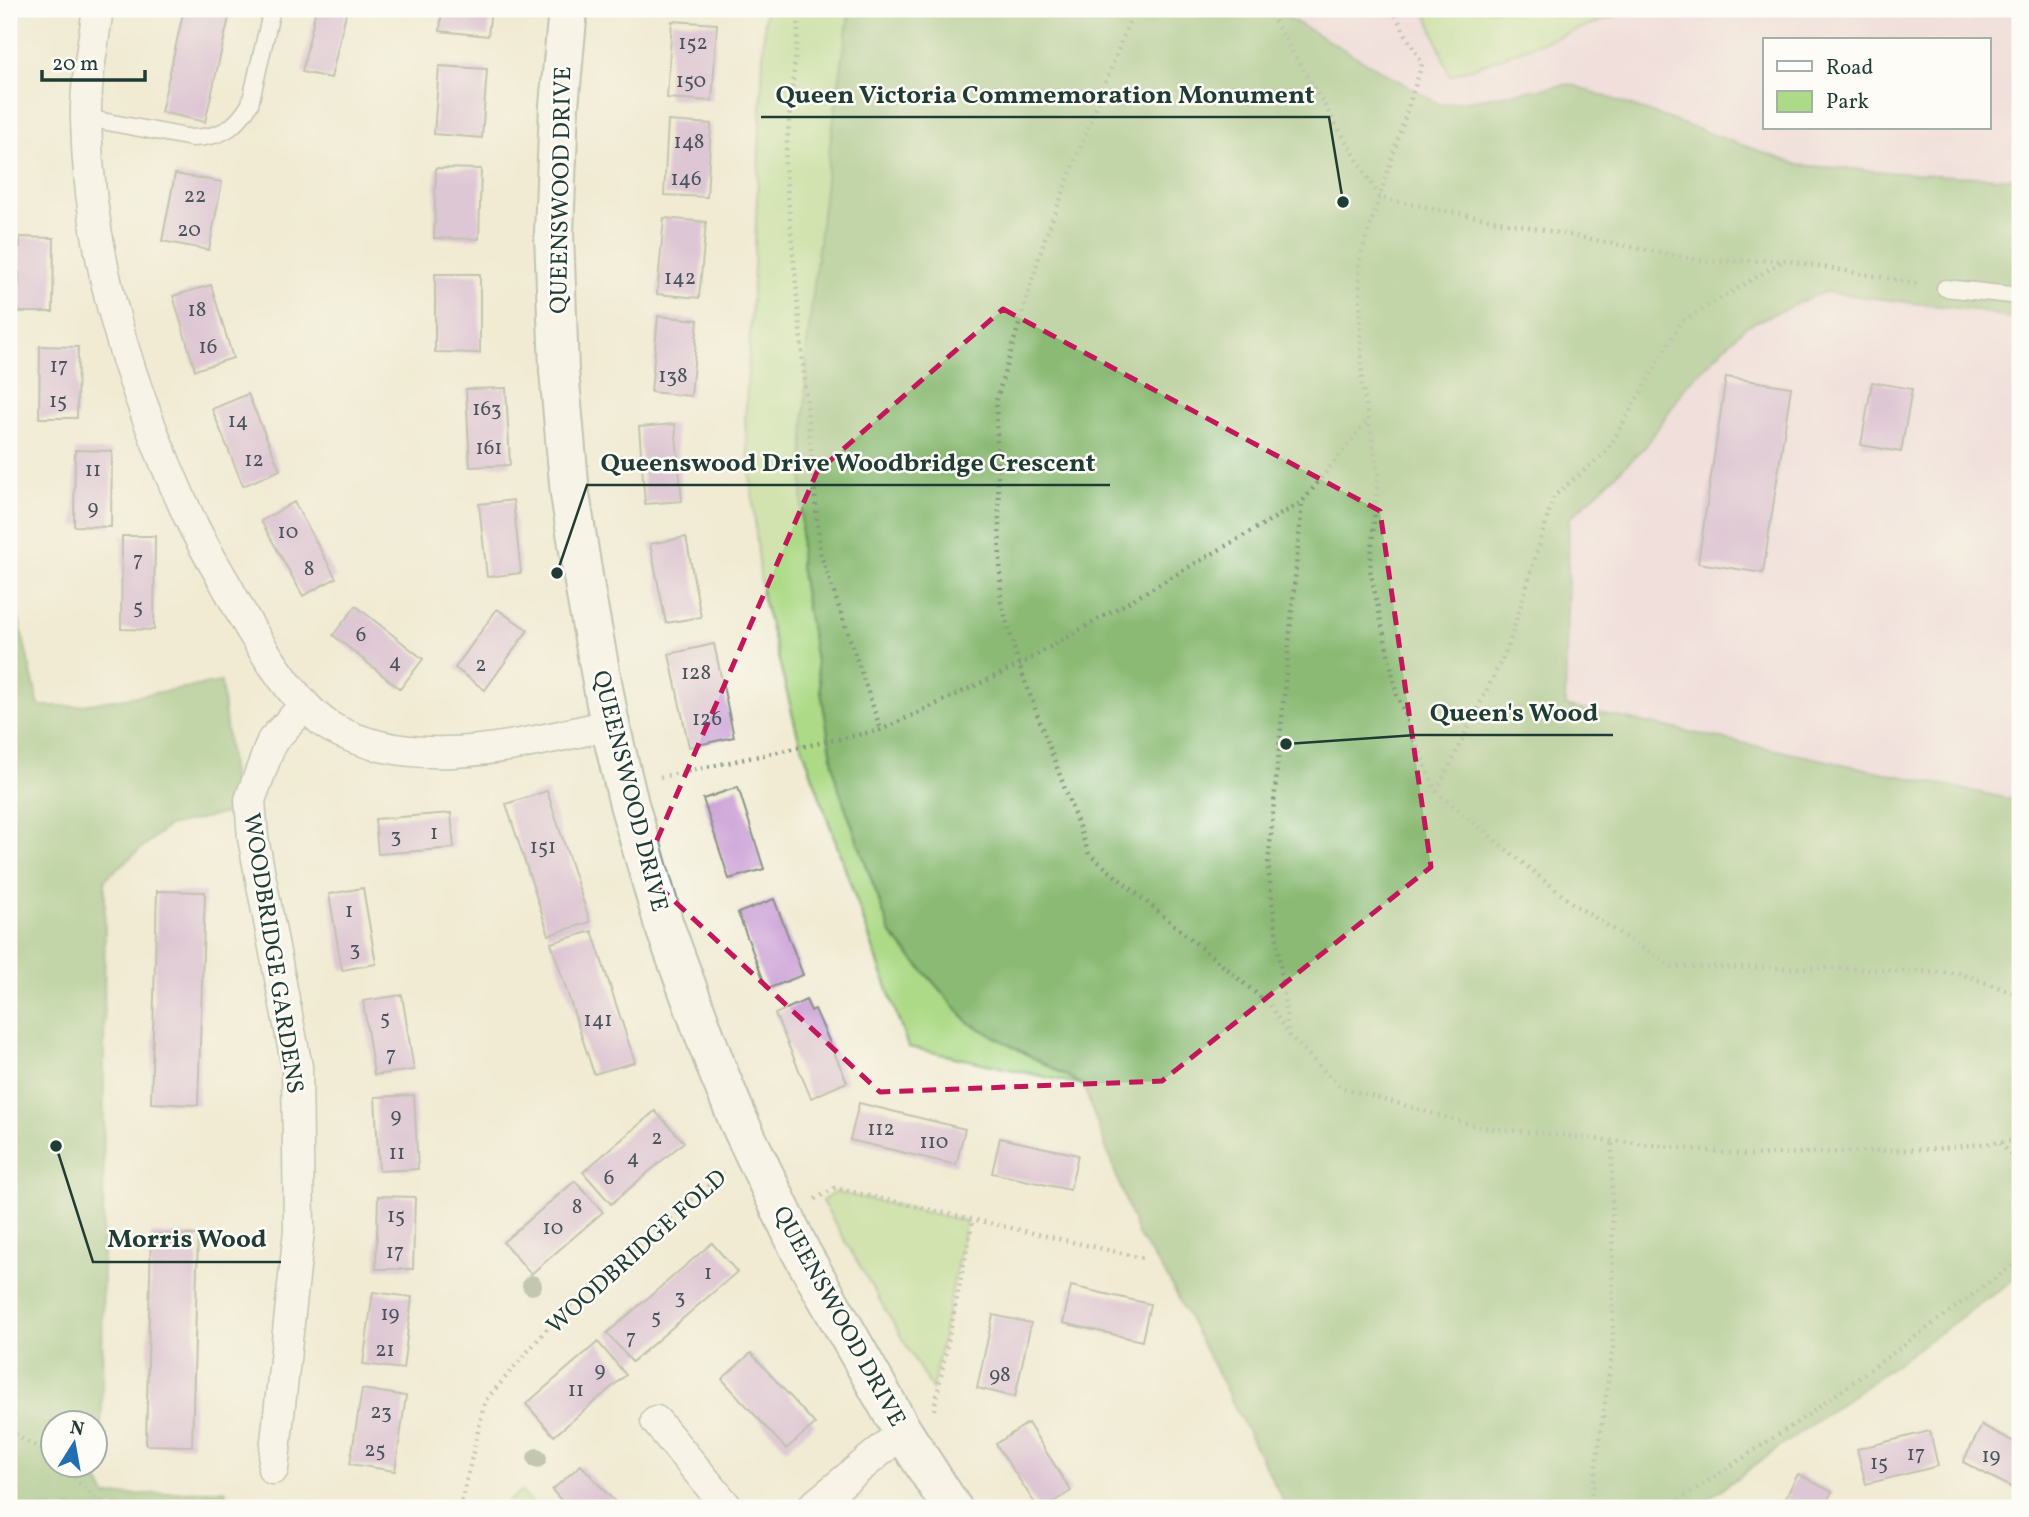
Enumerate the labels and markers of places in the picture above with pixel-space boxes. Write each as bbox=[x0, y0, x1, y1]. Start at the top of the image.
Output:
callout: Queen Victoria Commemoration Monument bbox=[761, 70, 1329, 117]
callout: Queenswood Drive Woodbridge Crescent bbox=[587, 438, 1110, 485]
callout: Queen's Wood bbox=[1416, 688, 1613, 735]
callout: Morris Wood bbox=[93, 1215, 281, 1262]

